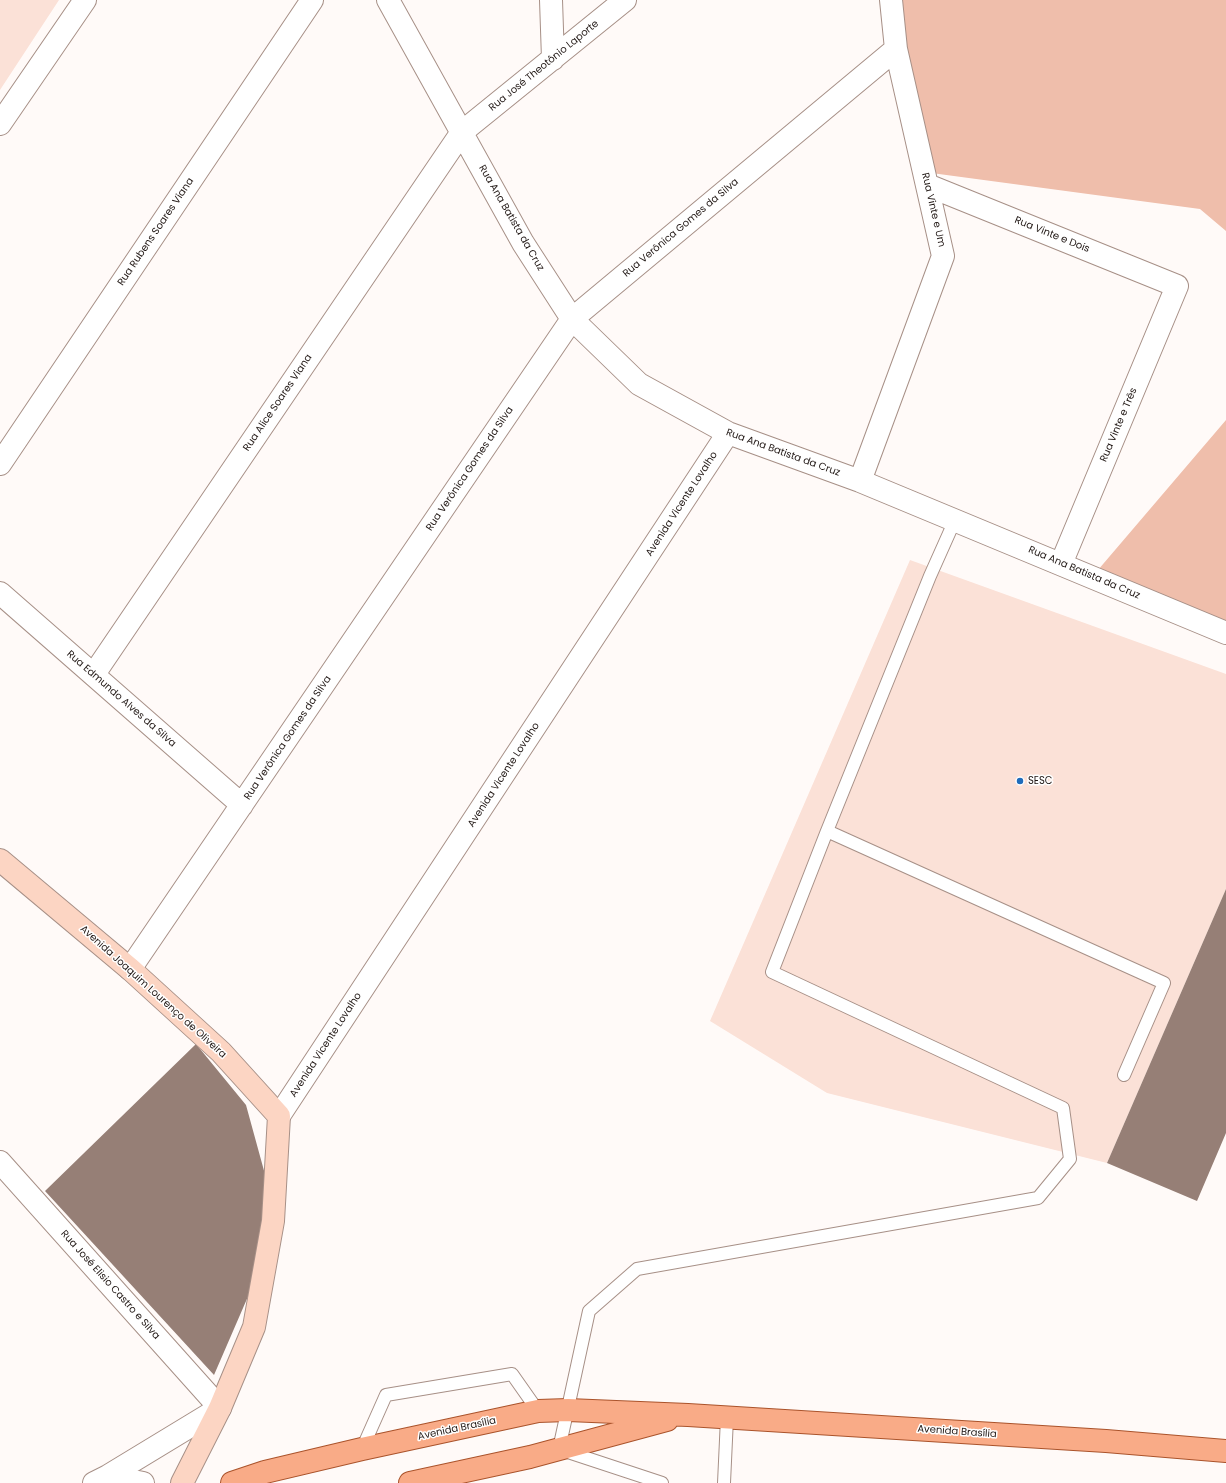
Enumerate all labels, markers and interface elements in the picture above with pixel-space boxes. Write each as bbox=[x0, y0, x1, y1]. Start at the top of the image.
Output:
street label: Rua José Theotônio Laporte bbox=[487, 18, 601, 114]
street label: Rua Ana Batista da Cruz bbox=[476, 163, 546, 273]
street label: Rua Vinte e Um bbox=[919, 172, 947, 248]
street label: Rua Rubens Soares Viana bbox=[115, 176, 197, 288]
street label: Rua Verônica Gomes da Silva bbox=[621, 176, 741, 280]
street label: Rua Vinte e Dois bbox=[1013, 214, 1091, 256]
street label: Rua Alice Soares Viana bbox=[241, 352, 315, 454]
street label: Rua Vinte e Três bbox=[1098, 386, 1140, 464]
street label: Rua Verônica Gomes da Silva bbox=[424, 405, 516, 533]
street label: Rua Ana Batista da Cruz bbox=[724, 427, 842, 479]
street label: Avenida Vicente Lovalho bbox=[644, 449, 720, 559]
street label: Rua Ana Batista da Cruz bbox=[1026, 544, 1142, 602]
street label: Rua Edmundo Alves da Silva bbox=[64, 648, 178, 750]
street label: Rua Verônica Gomes da Silva bbox=[242, 674, 334, 802]
street label: Avenida Vicente Lovalho bbox=[466, 720, 542, 830]
place label: SESC bbox=[1028, 775, 1053, 787]
marker: SESC bbox=[1015, 776, 1025, 786]
street label: Avenida Joaquim Lourenço de Oliveira bbox=[77, 923, 229, 1061]
street label: Avenida Vicente Lovalho bbox=[288, 990, 364, 1100]
street label: Rua José Elisio Castro e Silva bbox=[58, 1228, 162, 1342]
street label: Avenida Brasília bbox=[417, 1415, 497, 1443]
street label: Avenida Brasília bbox=[917, 1423, 997, 1441]

